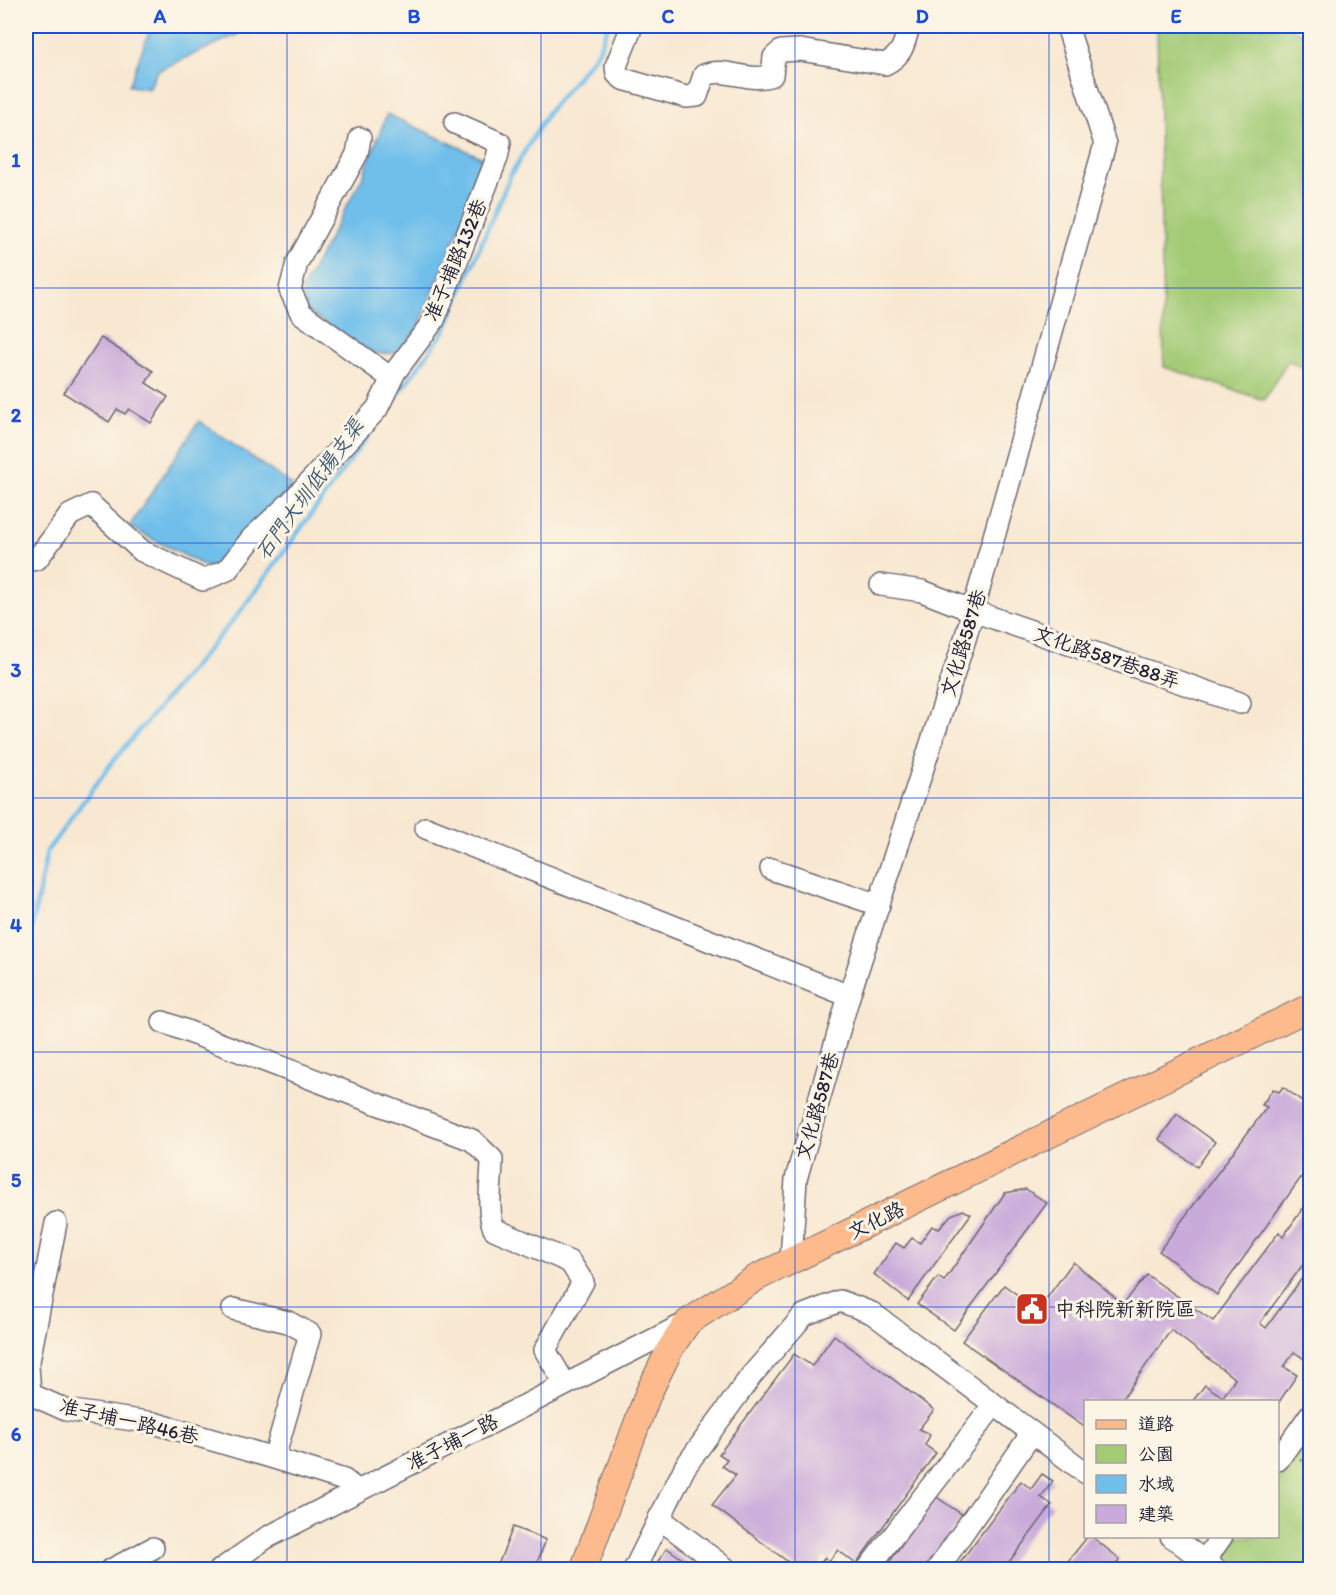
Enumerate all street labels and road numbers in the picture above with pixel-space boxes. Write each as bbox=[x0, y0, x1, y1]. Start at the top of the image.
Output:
street label: 准子埔路132巷 bbox=[418, 194, 492, 325]
street label: 文化路587巷 bbox=[935, 585, 991, 700]
street label: 文化路587巷88弄 bbox=[1031, 621, 1183, 693]
street label: 文化路587巷 bbox=[790, 1048, 844, 1163]
street label: 文化路 bbox=[844, 1196, 909, 1244]
street label: 准子埔一路46巷 bbox=[57, 1393, 202, 1449]
street label: 准子埔一路 bbox=[402, 1408, 503, 1475]

